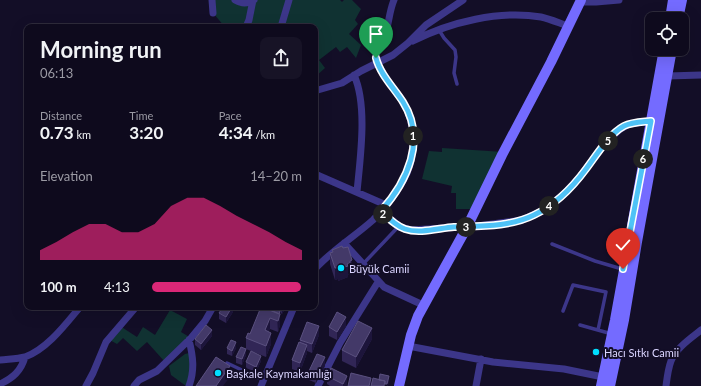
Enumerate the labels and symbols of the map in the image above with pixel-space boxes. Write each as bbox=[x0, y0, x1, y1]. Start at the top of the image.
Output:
pin bbox=[359, 17, 393, 58]
pin: 1 bbox=[403, 126, 423, 146]
pin: 5 bbox=[598, 131, 618, 151]
pin: 6 bbox=[633, 149, 653, 169]
pin: 4 bbox=[539, 196, 559, 216]
pin: 2 bbox=[373, 204, 393, 224]
pin: 3 bbox=[456, 217, 476, 237]
pin bbox=[606, 228, 640, 269]
place label: Büyük Camii bbox=[349, 262, 410, 275]
marker: Büyük Camii bbox=[336, 263, 346, 273]
place label: Hacı Sıtkı Camii bbox=[604, 346, 679, 359]
marker: Hacı Sıtkı Camii bbox=[591, 347, 601, 357]
place label: Başkale Kaymakamlığı bbox=[226, 367, 332, 380]
marker: Başkale Kaymakamlığı bbox=[213, 368, 223, 378]

